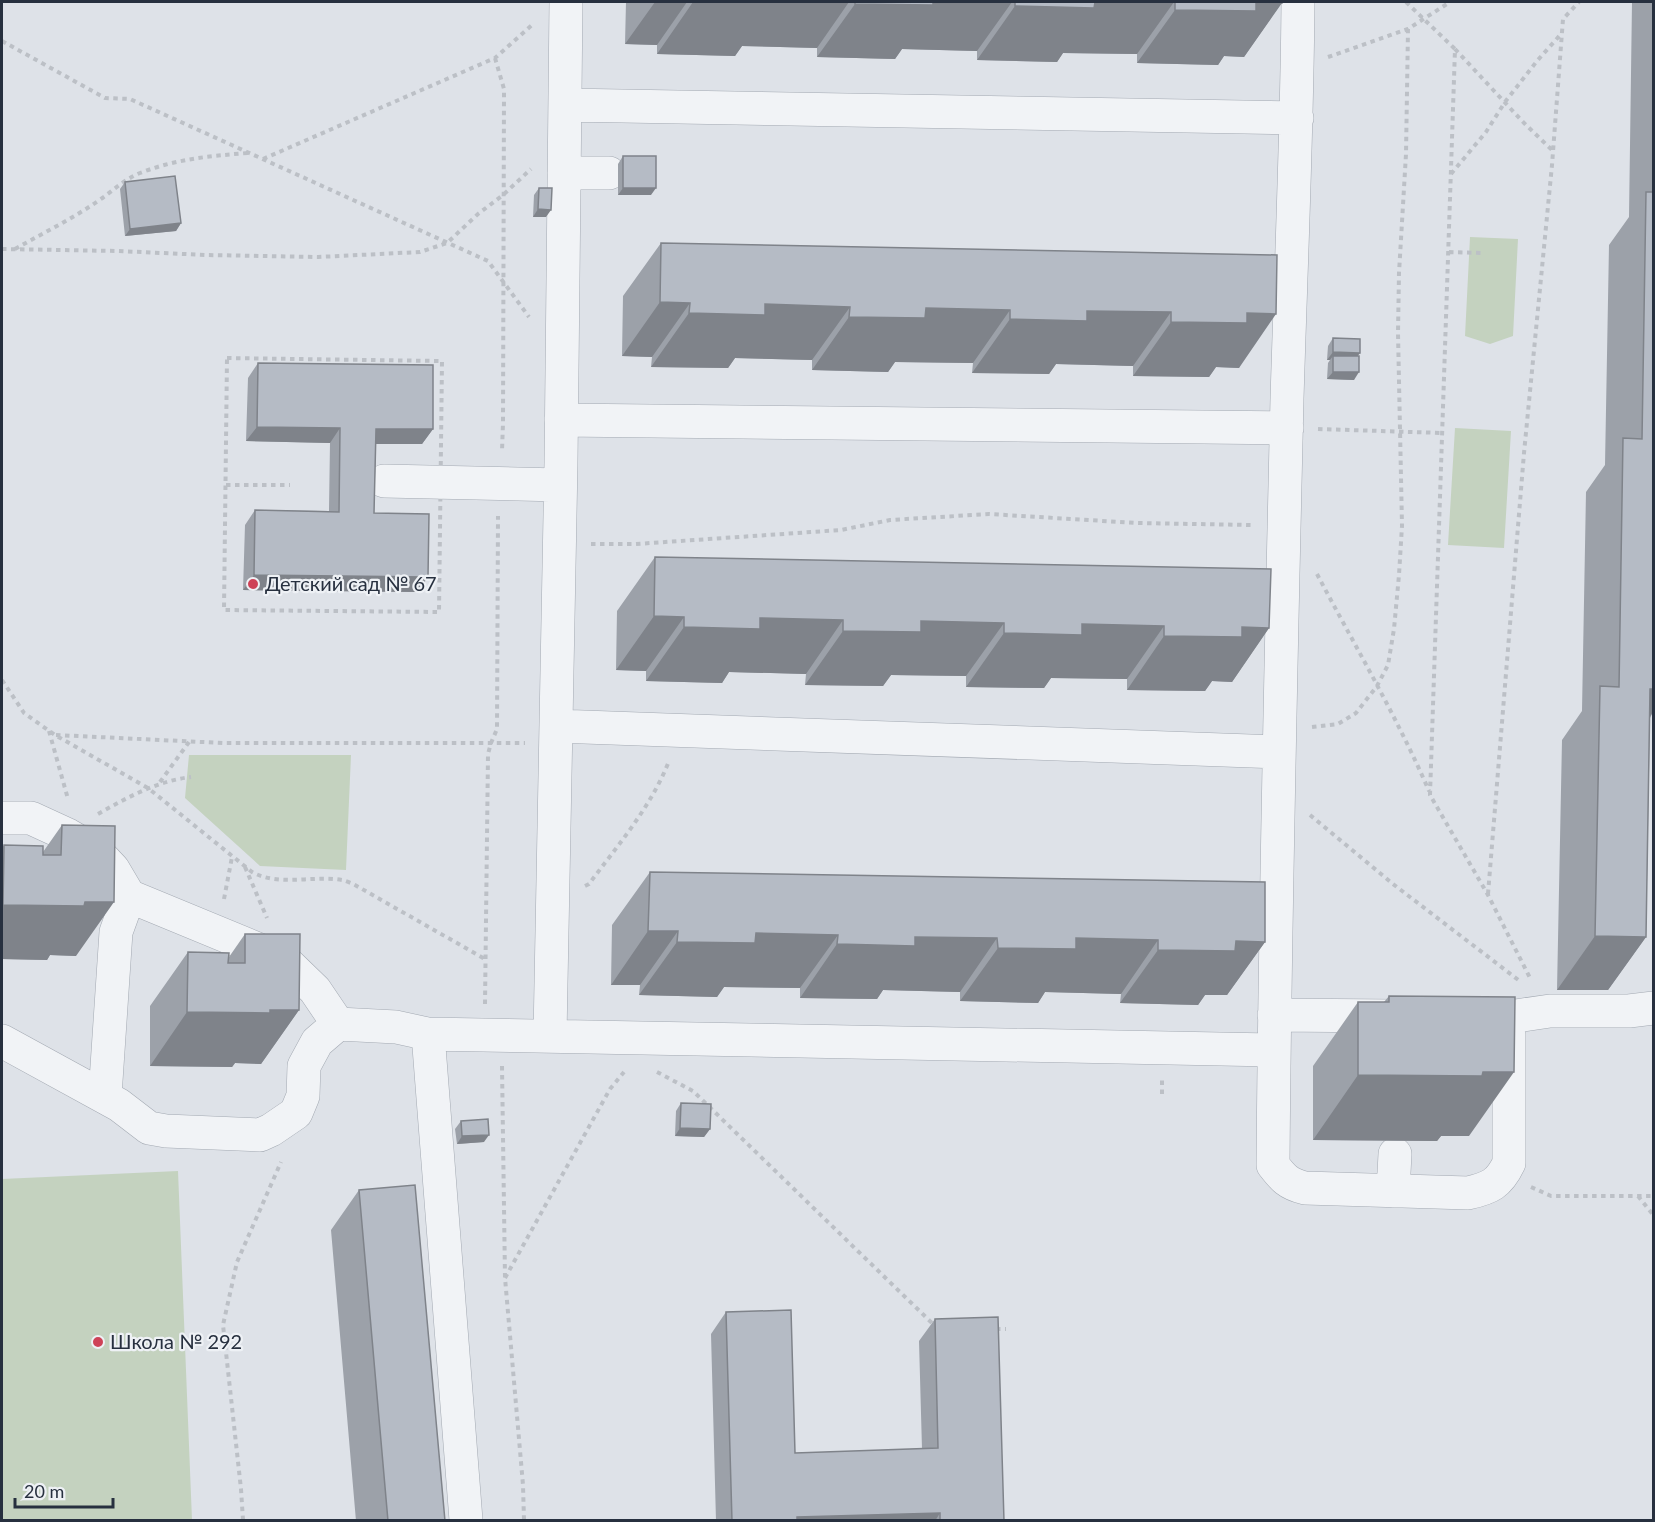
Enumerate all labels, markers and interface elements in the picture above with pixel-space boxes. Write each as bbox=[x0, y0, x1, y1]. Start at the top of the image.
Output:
place label: Детский сад № 67 bbox=[265, 571, 437, 595]
marker: Детский сад № 67 bbox=[246, 577, 260, 591]
place label: Школа № 292 bbox=[110, 1329, 242, 1353]
marker: Школа № 292 bbox=[91, 1335, 105, 1349]
scale bar bbox=[15, 1471, 112, 1509]
text: 20 m bbox=[24, 1480, 64, 1502]

